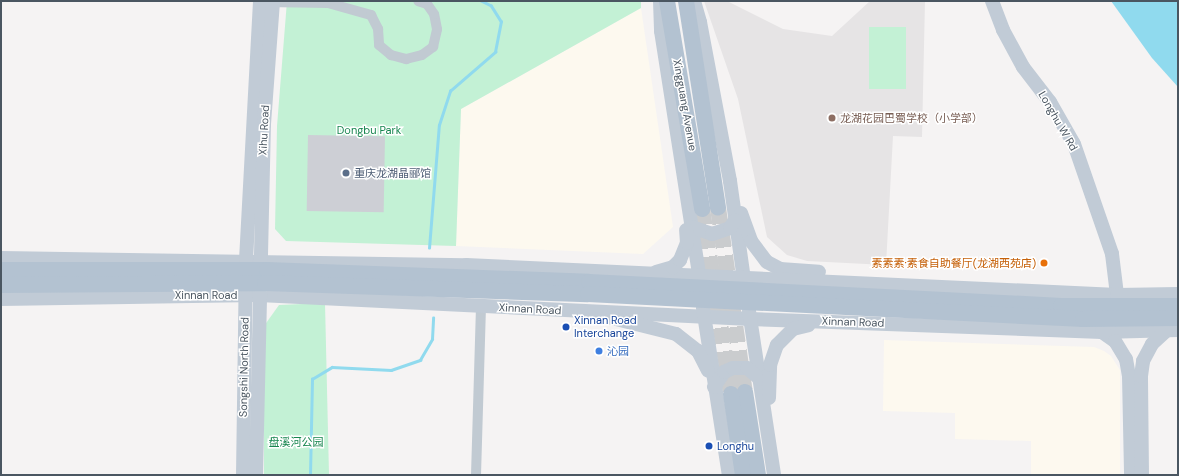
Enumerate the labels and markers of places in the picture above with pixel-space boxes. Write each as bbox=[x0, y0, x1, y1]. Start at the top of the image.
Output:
place label: 龙湖花园巴蜀学校（小学部） bbox=[840, 111, 983, 125]
marker: 龙湖花园巴蜀学校（小学部） bbox=[827, 113, 837, 123]
place label: 重庆龙湖晶郦馆 bbox=[354, 166, 431, 180]
marker: 重庆龙湖晶郦馆 bbox=[341, 168, 351, 178]
place label: 素素素·素食自助餐厅(龙湖西苑店) bbox=[872, 256, 1036, 270]
marker: 素素素·素食自助餐厅(龙湖西苑店) bbox=[1039, 258, 1049, 268]
place label: Xinnan Road Interchange bbox=[574, 314, 637, 340]
marker: Xinnan Road Interchange bbox=[561, 322, 571, 332]
place label: 沁园 bbox=[607, 344, 629, 358]
marker: 沁园 bbox=[594, 346, 604, 356]
place label: Longhu bbox=[717, 439, 754, 453]
marker: Longhu bbox=[704, 441, 714, 451]

